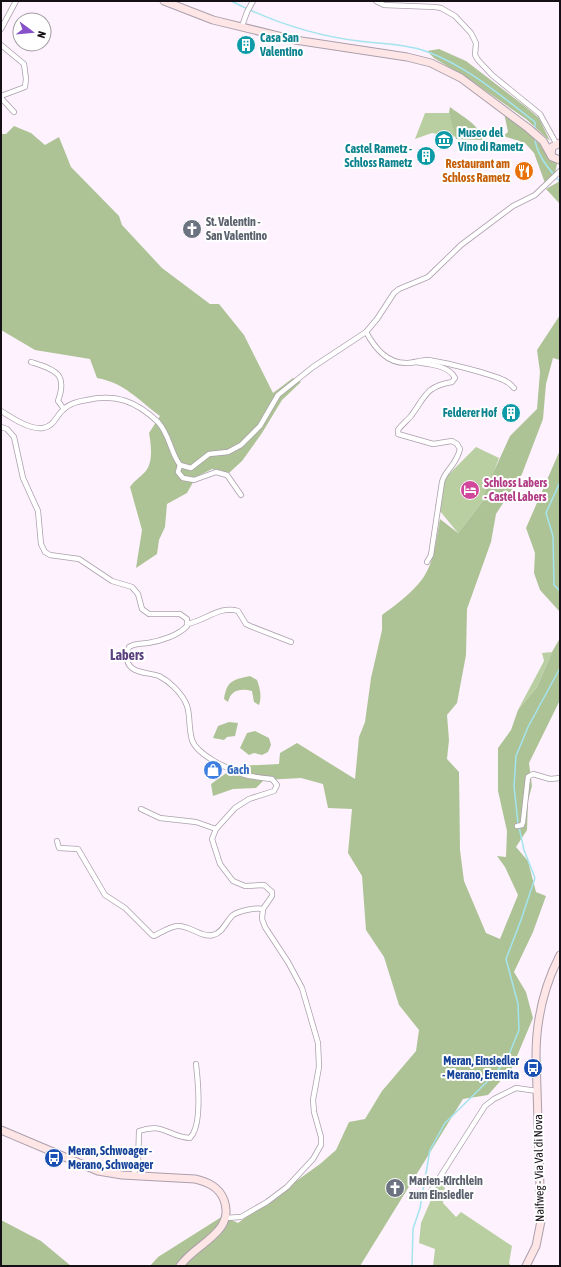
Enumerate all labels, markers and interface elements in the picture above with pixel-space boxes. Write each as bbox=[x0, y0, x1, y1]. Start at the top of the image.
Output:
north arrow bbox=[12, 12, 52, 52]
text: N bbox=[35, 30, 48, 40]
place label: Casa San Valentino bbox=[259, 31, 303, 59]
building icon: Casa San Valentino bbox=[235, 34, 257, 56]
place label: Museo del Vino di Rametz bbox=[457, 126, 524, 154]
museum icon: Museo del Vino di Rametz bbox=[433, 129, 455, 151]
place label: Castel Rametz - Schloss Rametz bbox=[344, 142, 413, 170]
building icon: Castel Rametz - Schloss Rametz bbox=[415, 145, 437, 167]
place label: Restaurant am Schloss Rametz bbox=[442, 157, 511, 185]
restaurant icon: Restaurant am Schloss Rametz bbox=[513, 160, 535, 182]
place label: St. Valentin - San Valentino bbox=[206, 215, 268, 243]
church icon: St. Valentin - San Valentino bbox=[181, 218, 203, 240]
building icon: Felderer Hof bbox=[500, 402, 522, 424]
place label: Felderer Hof bbox=[443, 406, 498, 420]
place label: Schloss Labers - Castel Labers bbox=[484, 476, 548, 504]
hotel icon: Schloss Labers - Castel Labers bbox=[459, 479, 481, 501]
district label: Labers bbox=[110, 647, 144, 663]
shop icon: Gach bbox=[202, 759, 224, 781]
place label: Gach bbox=[227, 763, 249, 777]
place label: Meran, Einsiedler - Merano, Eremita bbox=[442, 1054, 519, 1082]
bus stop icon: Meran, Einsiedler - Merano, Eremita bbox=[522, 1057, 544, 1079]
street label: Naifweg - Via Val di Nova bbox=[531, 1114, 547, 1222]
place label: Meran, Schwoager - Merano, Schwoager bbox=[68, 1144, 154, 1172]
bus stop icon: Meran, Schwoager - Merano, Schwoager bbox=[43, 1147, 65, 1169]
place label: Marien-Kirchlein zum Einsiedler bbox=[409, 1174, 483, 1202]
church icon: Marien-Kirchlein zum Einsiedler bbox=[384, 1177, 406, 1199]

